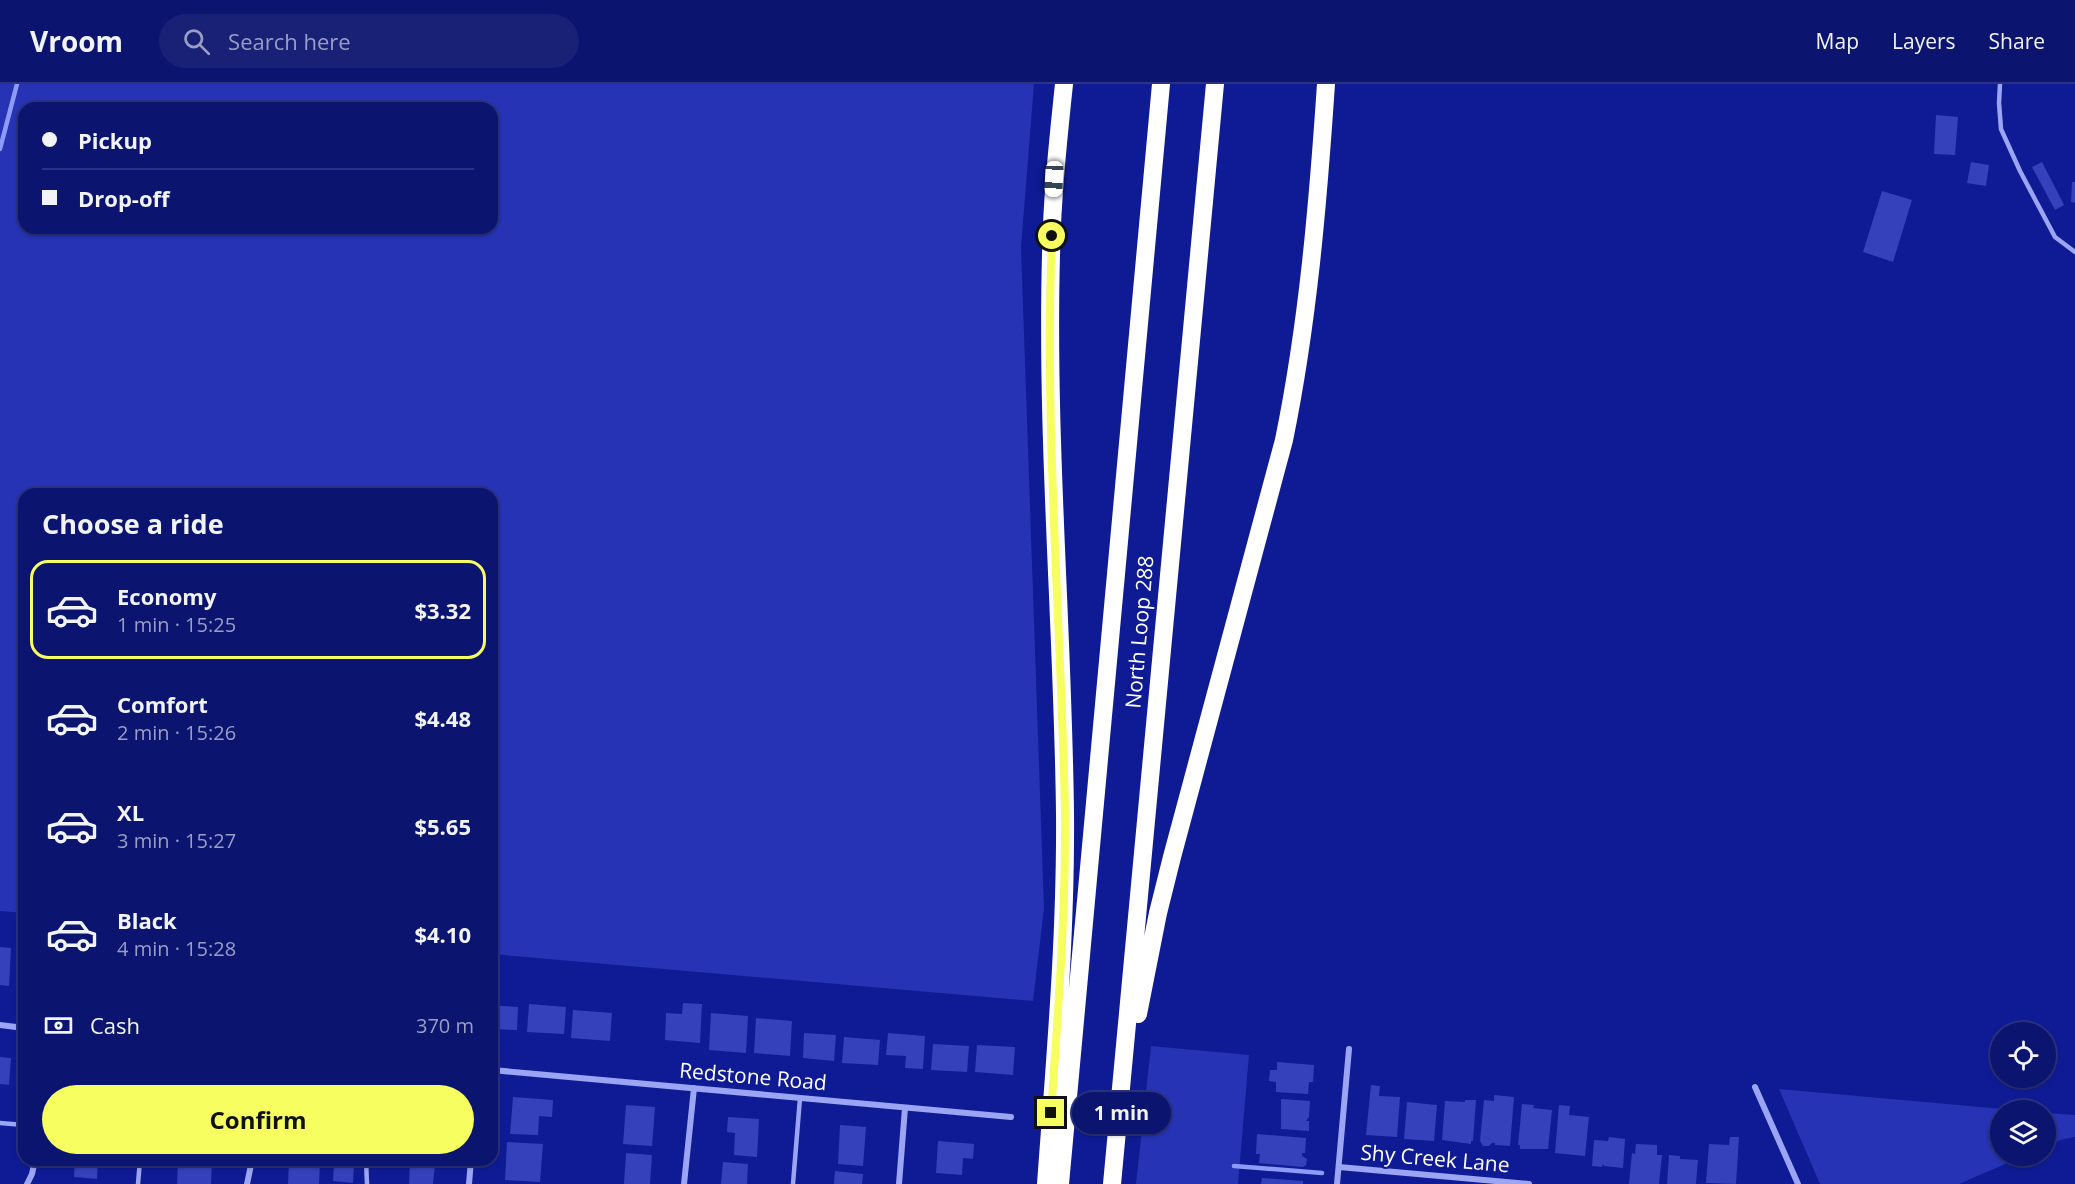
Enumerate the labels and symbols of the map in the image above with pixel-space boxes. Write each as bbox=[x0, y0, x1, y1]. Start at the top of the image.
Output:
car bbox=[1044, 161, 1064, 197]
route start bbox=[1038, 222, 1065, 249]
street label: North Loop 288 bbox=[1118, 554, 1160, 710]
street label: Redstone Road bbox=[678, 1056, 828, 1096]
callout: 1 min bbox=[1072, 1092, 1171, 1134]
route end bbox=[1037, 1099, 1064, 1126]
street label: Shy Creek Lane bbox=[1359, 1138, 1511, 1178]

